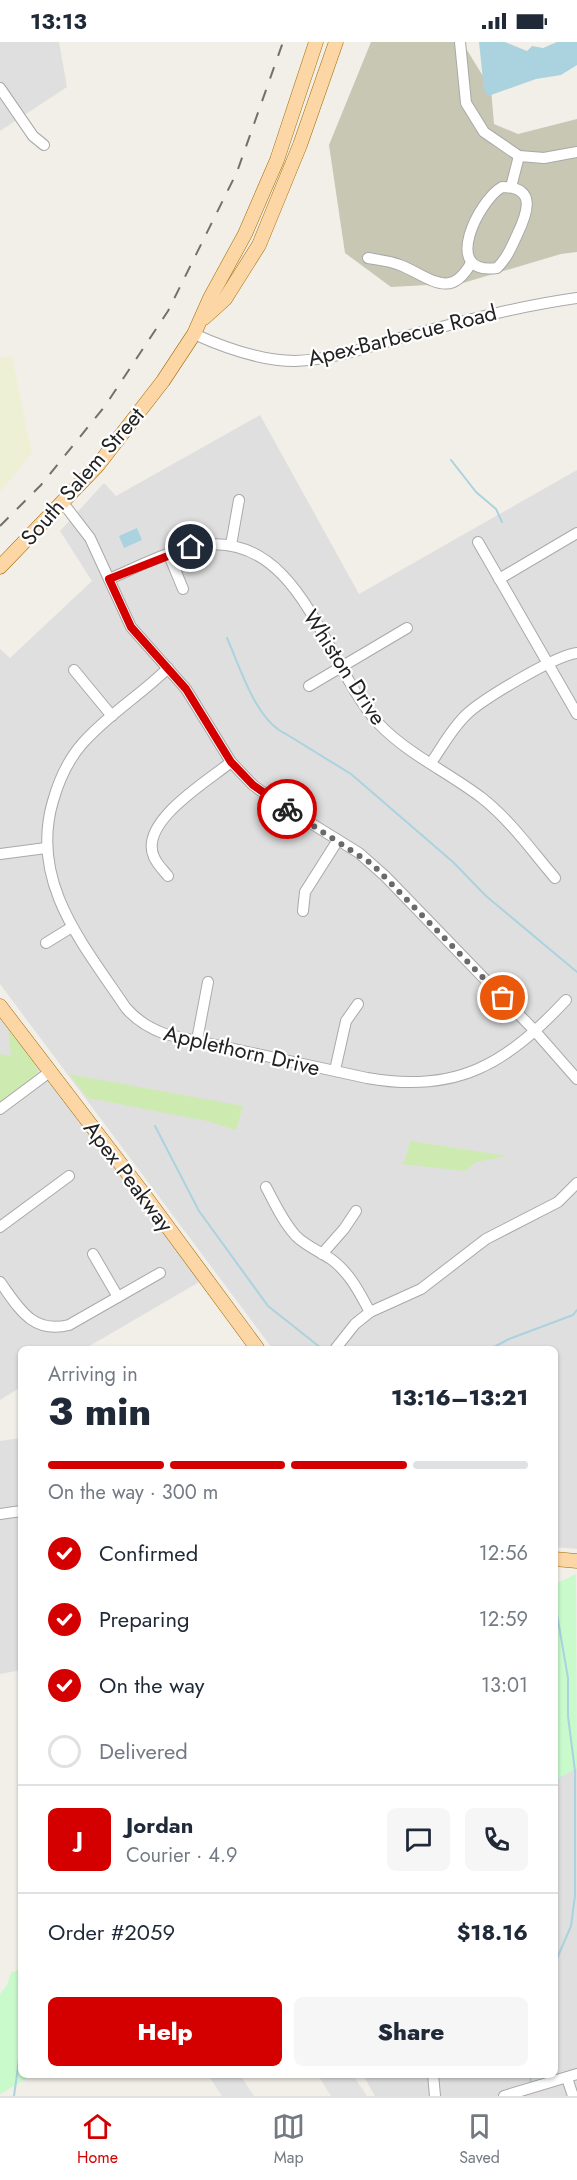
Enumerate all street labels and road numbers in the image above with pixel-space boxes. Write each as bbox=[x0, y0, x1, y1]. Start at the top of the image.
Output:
street label: Apex-Barbecue Road bbox=[304, 296, 500, 374]
street label: South Salem Street bbox=[13, 399, 152, 552]
street label: Whiston Drive bbox=[296, 603, 394, 731]
street label: Applethorn Drive bbox=[161, 1016, 323, 1084]
street label: Apex Peakway bbox=[76, 1114, 182, 1239]

